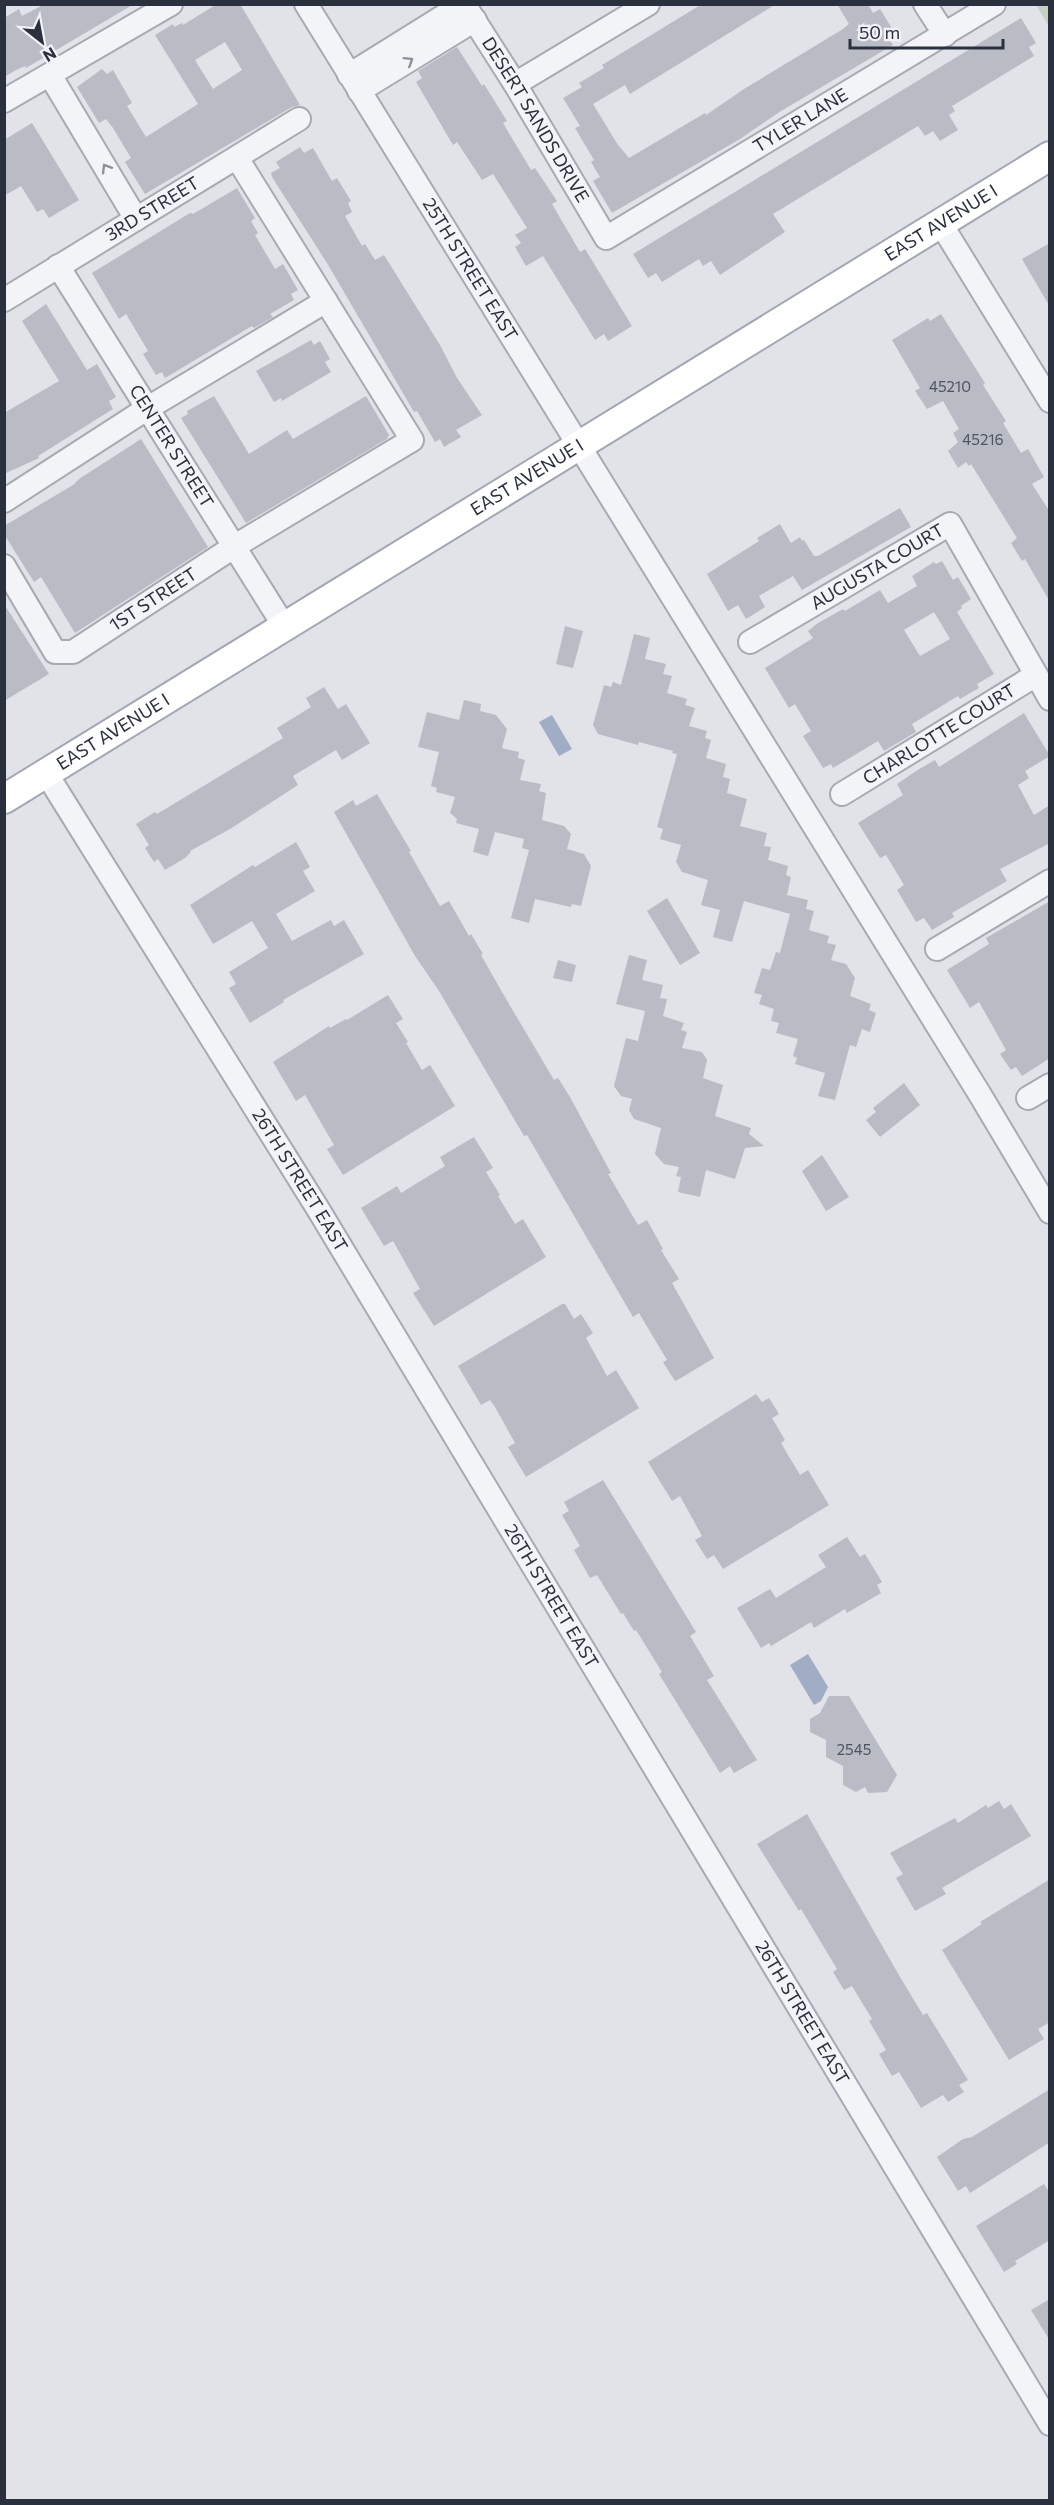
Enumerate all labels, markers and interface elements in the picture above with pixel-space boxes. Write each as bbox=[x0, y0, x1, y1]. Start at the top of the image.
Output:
north arrow bbox=[12, 12, 72, 72]
scale bar bbox=[850, 12, 1003, 50]
text: 50 m bbox=[859, 21, 900, 43]
street label: DESERT SANDS DRIVE bbox=[478, 32, 594, 206]
text: N bbox=[40, 44, 60, 67]
one-way arrow bbox=[403, 56, 413, 68]
street label: TYLER LANE bbox=[749, 83, 851, 157]
one-way arrow bbox=[102, 164, 113, 174]
street label: 3RD STREET bbox=[101, 171, 203, 245]
street label: EAST AVENUE I bbox=[880, 179, 1001, 265]
street label: 25TH STREET EAST bbox=[418, 193, 523, 344]
house number: 45210 bbox=[929, 377, 971, 395]
street label: CENTER STREET bbox=[125, 380, 219, 512]
house number: 45216 bbox=[962, 430, 1004, 448]
street label: EAST AVENUE I bbox=[466, 434, 587, 520]
street label: AUGUSTA COURT bbox=[806, 518, 948, 614]
street label: 1ST STREET bbox=[105, 562, 201, 635]
street label: CHARLOTTE COURT bbox=[858, 678, 1019, 789]
street label: EAST AVENUE I bbox=[52, 688, 173, 774]
street label: 26TH STREET EAST bbox=[248, 1104, 353, 1255]
street label: 26TH STREET EAST bbox=[500, 1520, 604, 1672]
house number: 2545 bbox=[837, 1740, 871, 1758]
street label: 26TH STREET EAST bbox=[751, 1936, 855, 2088]

